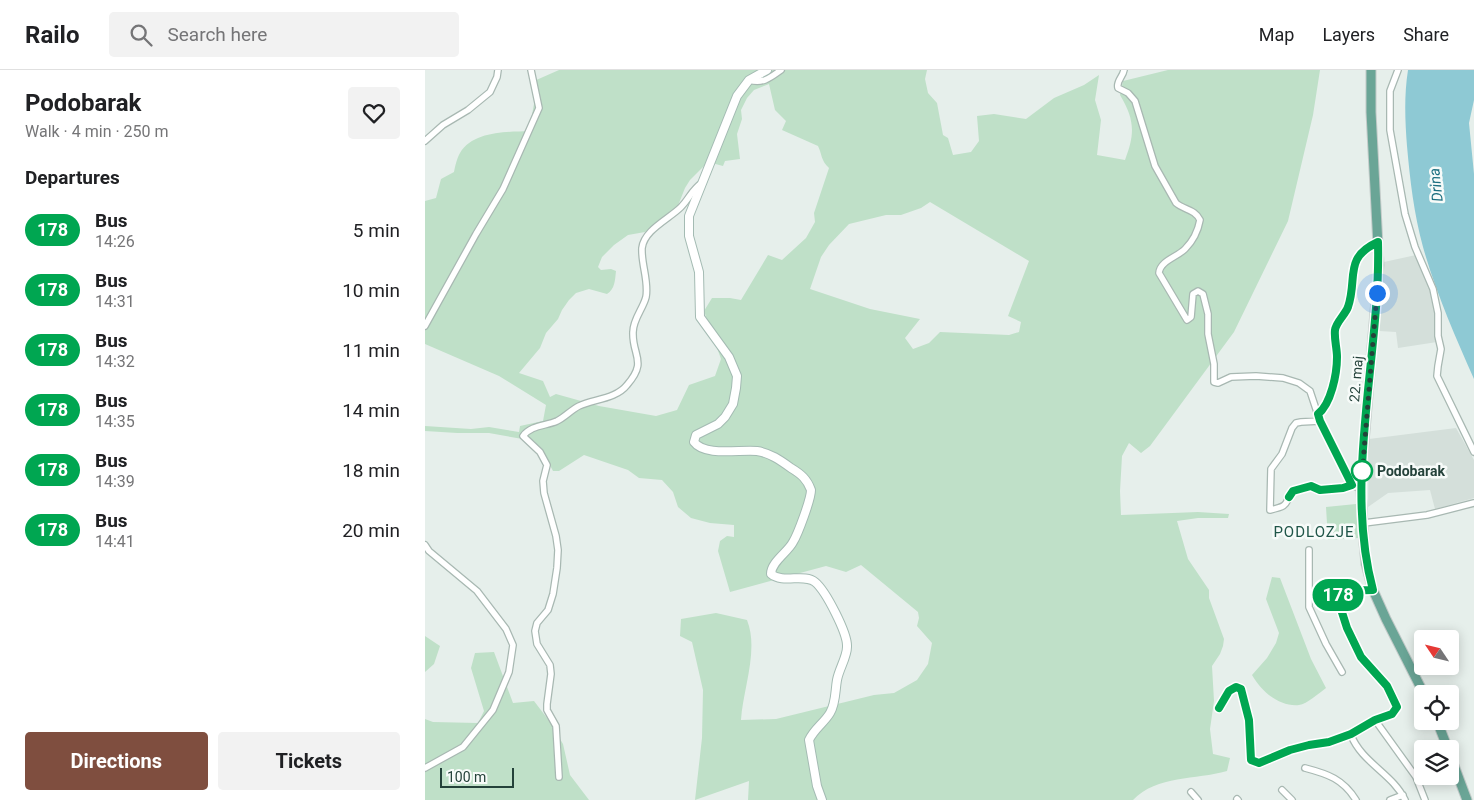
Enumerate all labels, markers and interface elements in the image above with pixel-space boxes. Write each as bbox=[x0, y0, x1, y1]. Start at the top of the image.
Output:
search box bbox=[109, 12, 459, 57]
text: Railo bbox=[25, 21, 79, 49]
icon: search bbox=[127, 21, 155, 49]
text: Search here bbox=[167, 23, 267, 46]
text: Map bbox=[1259, 24, 1294, 45]
text: Layers bbox=[1322, 24, 1375, 45]
text: Share bbox=[1403, 24, 1449, 45]
button: heart bbox=[348, 87, 400, 139]
text: Podobarak bbox=[25, 89, 141, 117]
text: Walk · 4 min · 250 m bbox=[25, 122, 169, 141]
text: Departures bbox=[25, 166, 120, 189]
water label: Drina bbox=[1425, 167, 1447, 203]
text: Bus bbox=[95, 209, 128, 232]
text: 178 bbox=[37, 219, 68, 240]
text: 5 min bbox=[353, 219, 400, 242]
text: 14:26 bbox=[95, 232, 135, 251]
text: Bus bbox=[95, 269, 128, 292]
text: 178 bbox=[37, 279, 68, 300]
text: 10 min bbox=[342, 279, 400, 302]
your location bbox=[1365, 281, 1390, 306]
text: 14:31 bbox=[95, 292, 135, 311]
text: Bus bbox=[95, 329, 128, 352]
text: 178 bbox=[37, 339, 68, 360]
text: 11 min bbox=[342, 339, 400, 362]
text: 14:32 bbox=[95, 352, 135, 371]
street label: 22. maj bbox=[1346, 355, 1366, 403]
text: Bus bbox=[95, 389, 128, 412]
text: 178 bbox=[37, 399, 68, 420]
text: 14 min bbox=[342, 399, 400, 422]
text: 14:35 bbox=[95, 412, 135, 431]
text: Bus bbox=[95, 449, 128, 472]
text: 178 bbox=[37, 459, 68, 480]
text: 18 min bbox=[342, 459, 400, 482]
marker: Podobarak bbox=[1351, 460, 1373, 482]
place label: Podobarak bbox=[1377, 463, 1445, 479]
text: 14:39 bbox=[95, 472, 135, 491]
text: Bus bbox=[95, 509, 128, 532]
text: 178 bbox=[37, 519, 68, 540]
text: 20 min bbox=[342, 519, 400, 542]
district label: PODLOZJE bbox=[1273, 523, 1355, 541]
text: 14:41 bbox=[95, 532, 135, 551]
line badge: 178 bbox=[1309, 579, 1367, 611]
text: 178 bbox=[1323, 584, 1353, 605]
north arrow bbox=[1414, 630, 1459, 675]
map controls bbox=[1414, 630, 1459, 785]
button: locate bbox=[1414, 685, 1459, 730]
button: Directions bbox=[25, 732, 208, 790]
button: Tickets bbox=[218, 732, 400, 790]
button: layers bbox=[1414, 740, 1459, 785]
scale bar bbox=[440, 765, 514, 788]
text: 100 m bbox=[447, 769, 486, 785]

